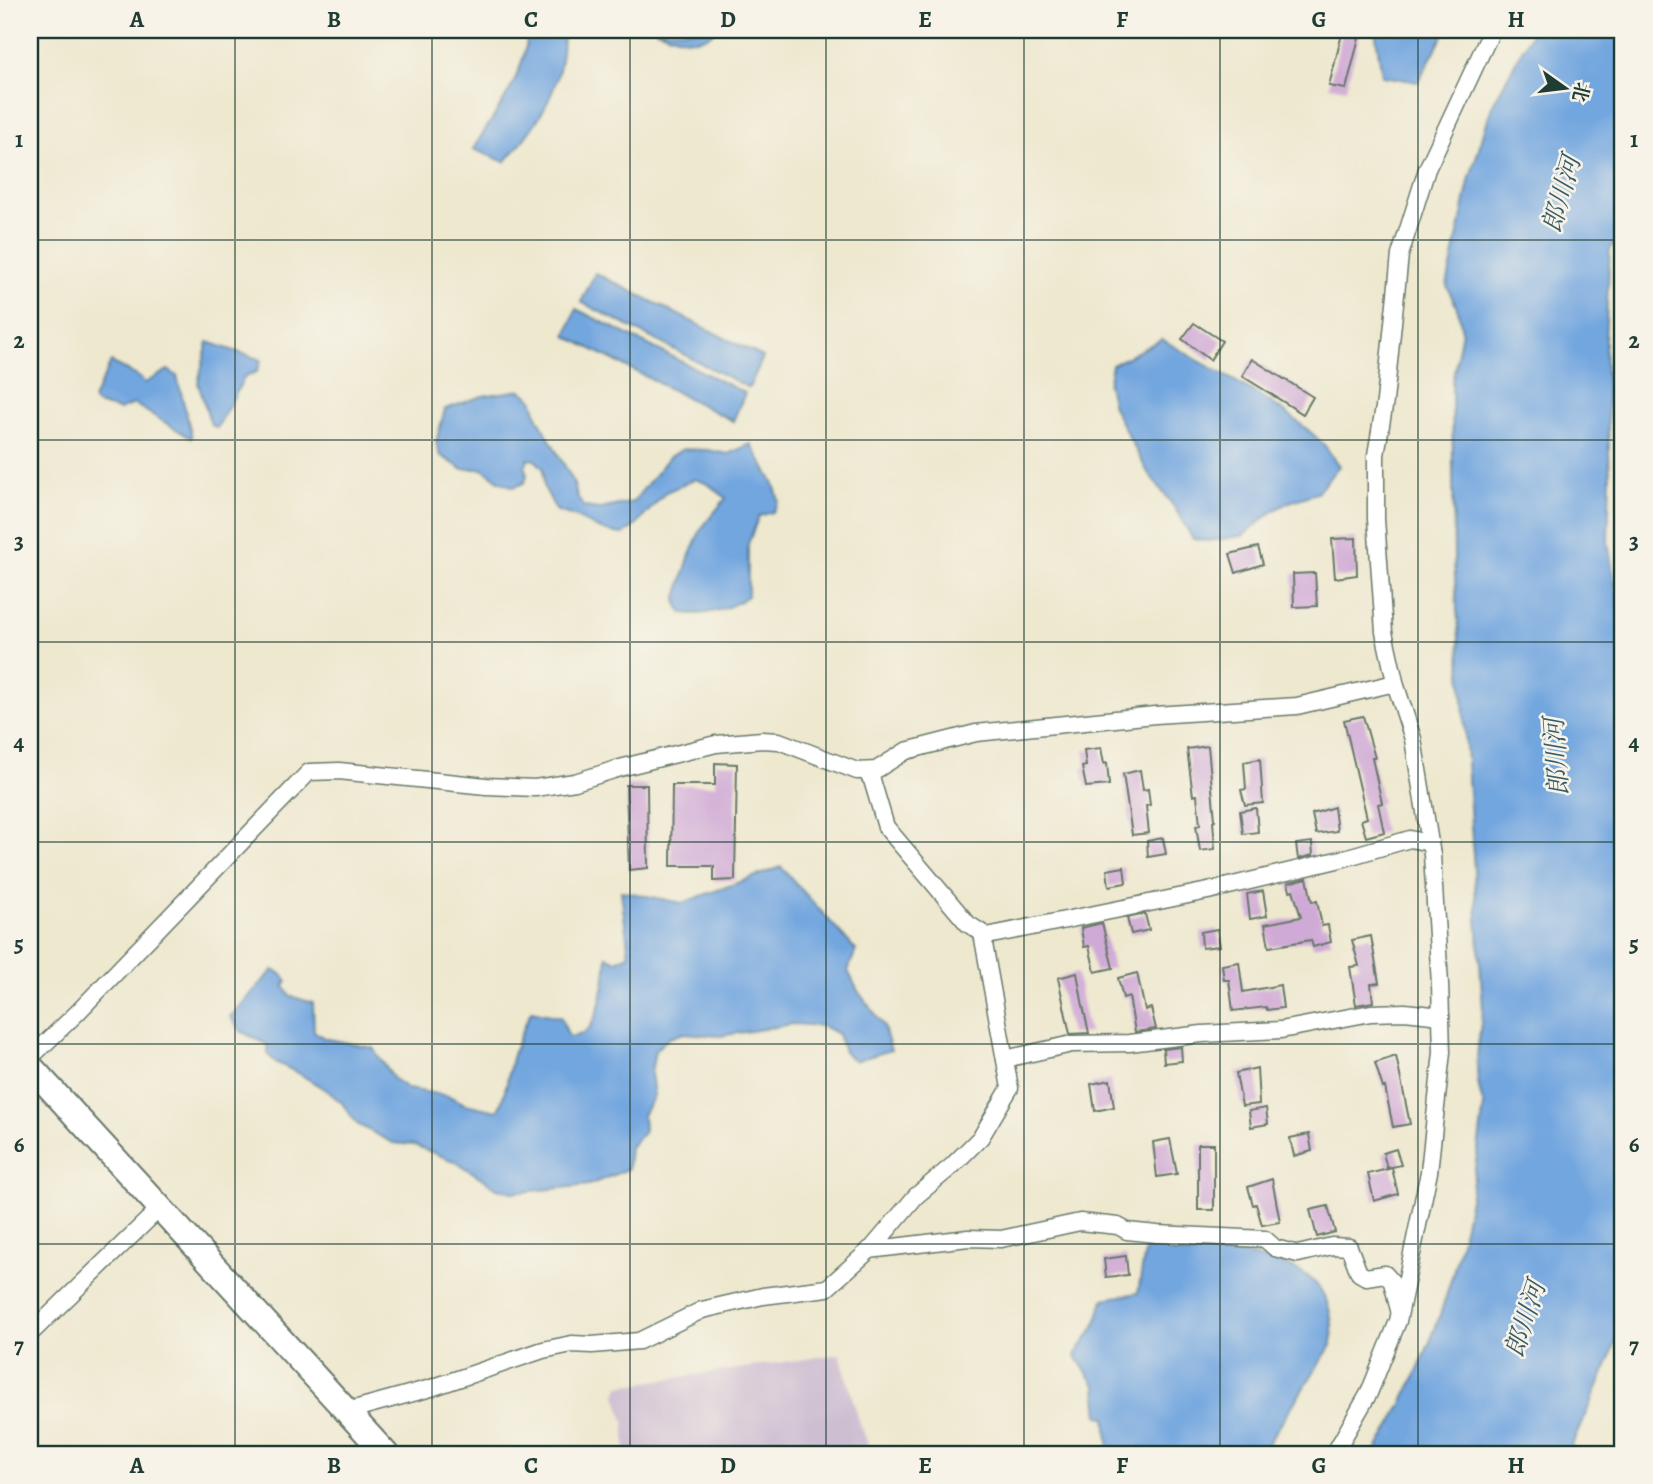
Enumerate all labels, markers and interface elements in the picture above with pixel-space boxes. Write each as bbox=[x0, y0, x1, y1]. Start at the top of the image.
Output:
text: A bbox=[129, 4, 145, 35]
text: B bbox=[327, 4, 341, 35]
text: C bbox=[524, 4, 538, 35]
text: D bbox=[720, 4, 736, 35]
text: E bbox=[918, 4, 932, 35]
text: F bbox=[1116, 4, 1129, 35]
text: G bbox=[1311, 4, 1327, 35]
text: H bbox=[1507, 4, 1525, 35]
north arrow bbox=[1530, 52, 1600, 122]
text: 北 bbox=[1566, 80, 1595, 104]
text: 1 bbox=[15, 124, 23, 155]
text: 1 bbox=[1630, 124, 1638, 155]
water label: 郎川河 bbox=[1534, 148, 1590, 236]
text: 2 bbox=[13, 325, 25, 356]
text: 2 bbox=[1628, 325, 1640, 356]
text: 3 bbox=[14, 526, 24, 557]
text: 3 bbox=[1629, 526, 1639, 557]
water label: 郎川河 bbox=[1536, 713, 1577, 797]
text: 4 bbox=[14, 727, 25, 758]
text: 4 bbox=[1629, 727, 1640, 758]
text: 5 bbox=[14, 928, 24, 959]
text: 5 bbox=[1629, 928, 1639, 959]
text: 6 bbox=[14, 1129, 25, 1160]
text: 6 bbox=[1629, 1129, 1640, 1160]
water label: 郎川河 bbox=[1497, 1273, 1555, 1362]
text: 7 bbox=[14, 1330, 24, 1361]
text: 7 bbox=[1629, 1330, 1639, 1361]
text: A bbox=[129, 1450, 145, 1481]
text: B bbox=[327, 1450, 341, 1481]
text: C bbox=[524, 1450, 538, 1481]
text: D bbox=[720, 1450, 736, 1481]
text: E bbox=[918, 1450, 932, 1481]
text: F bbox=[1116, 1450, 1129, 1481]
text: G bbox=[1311, 1450, 1327, 1481]
text: H bbox=[1507, 1450, 1525, 1481]

